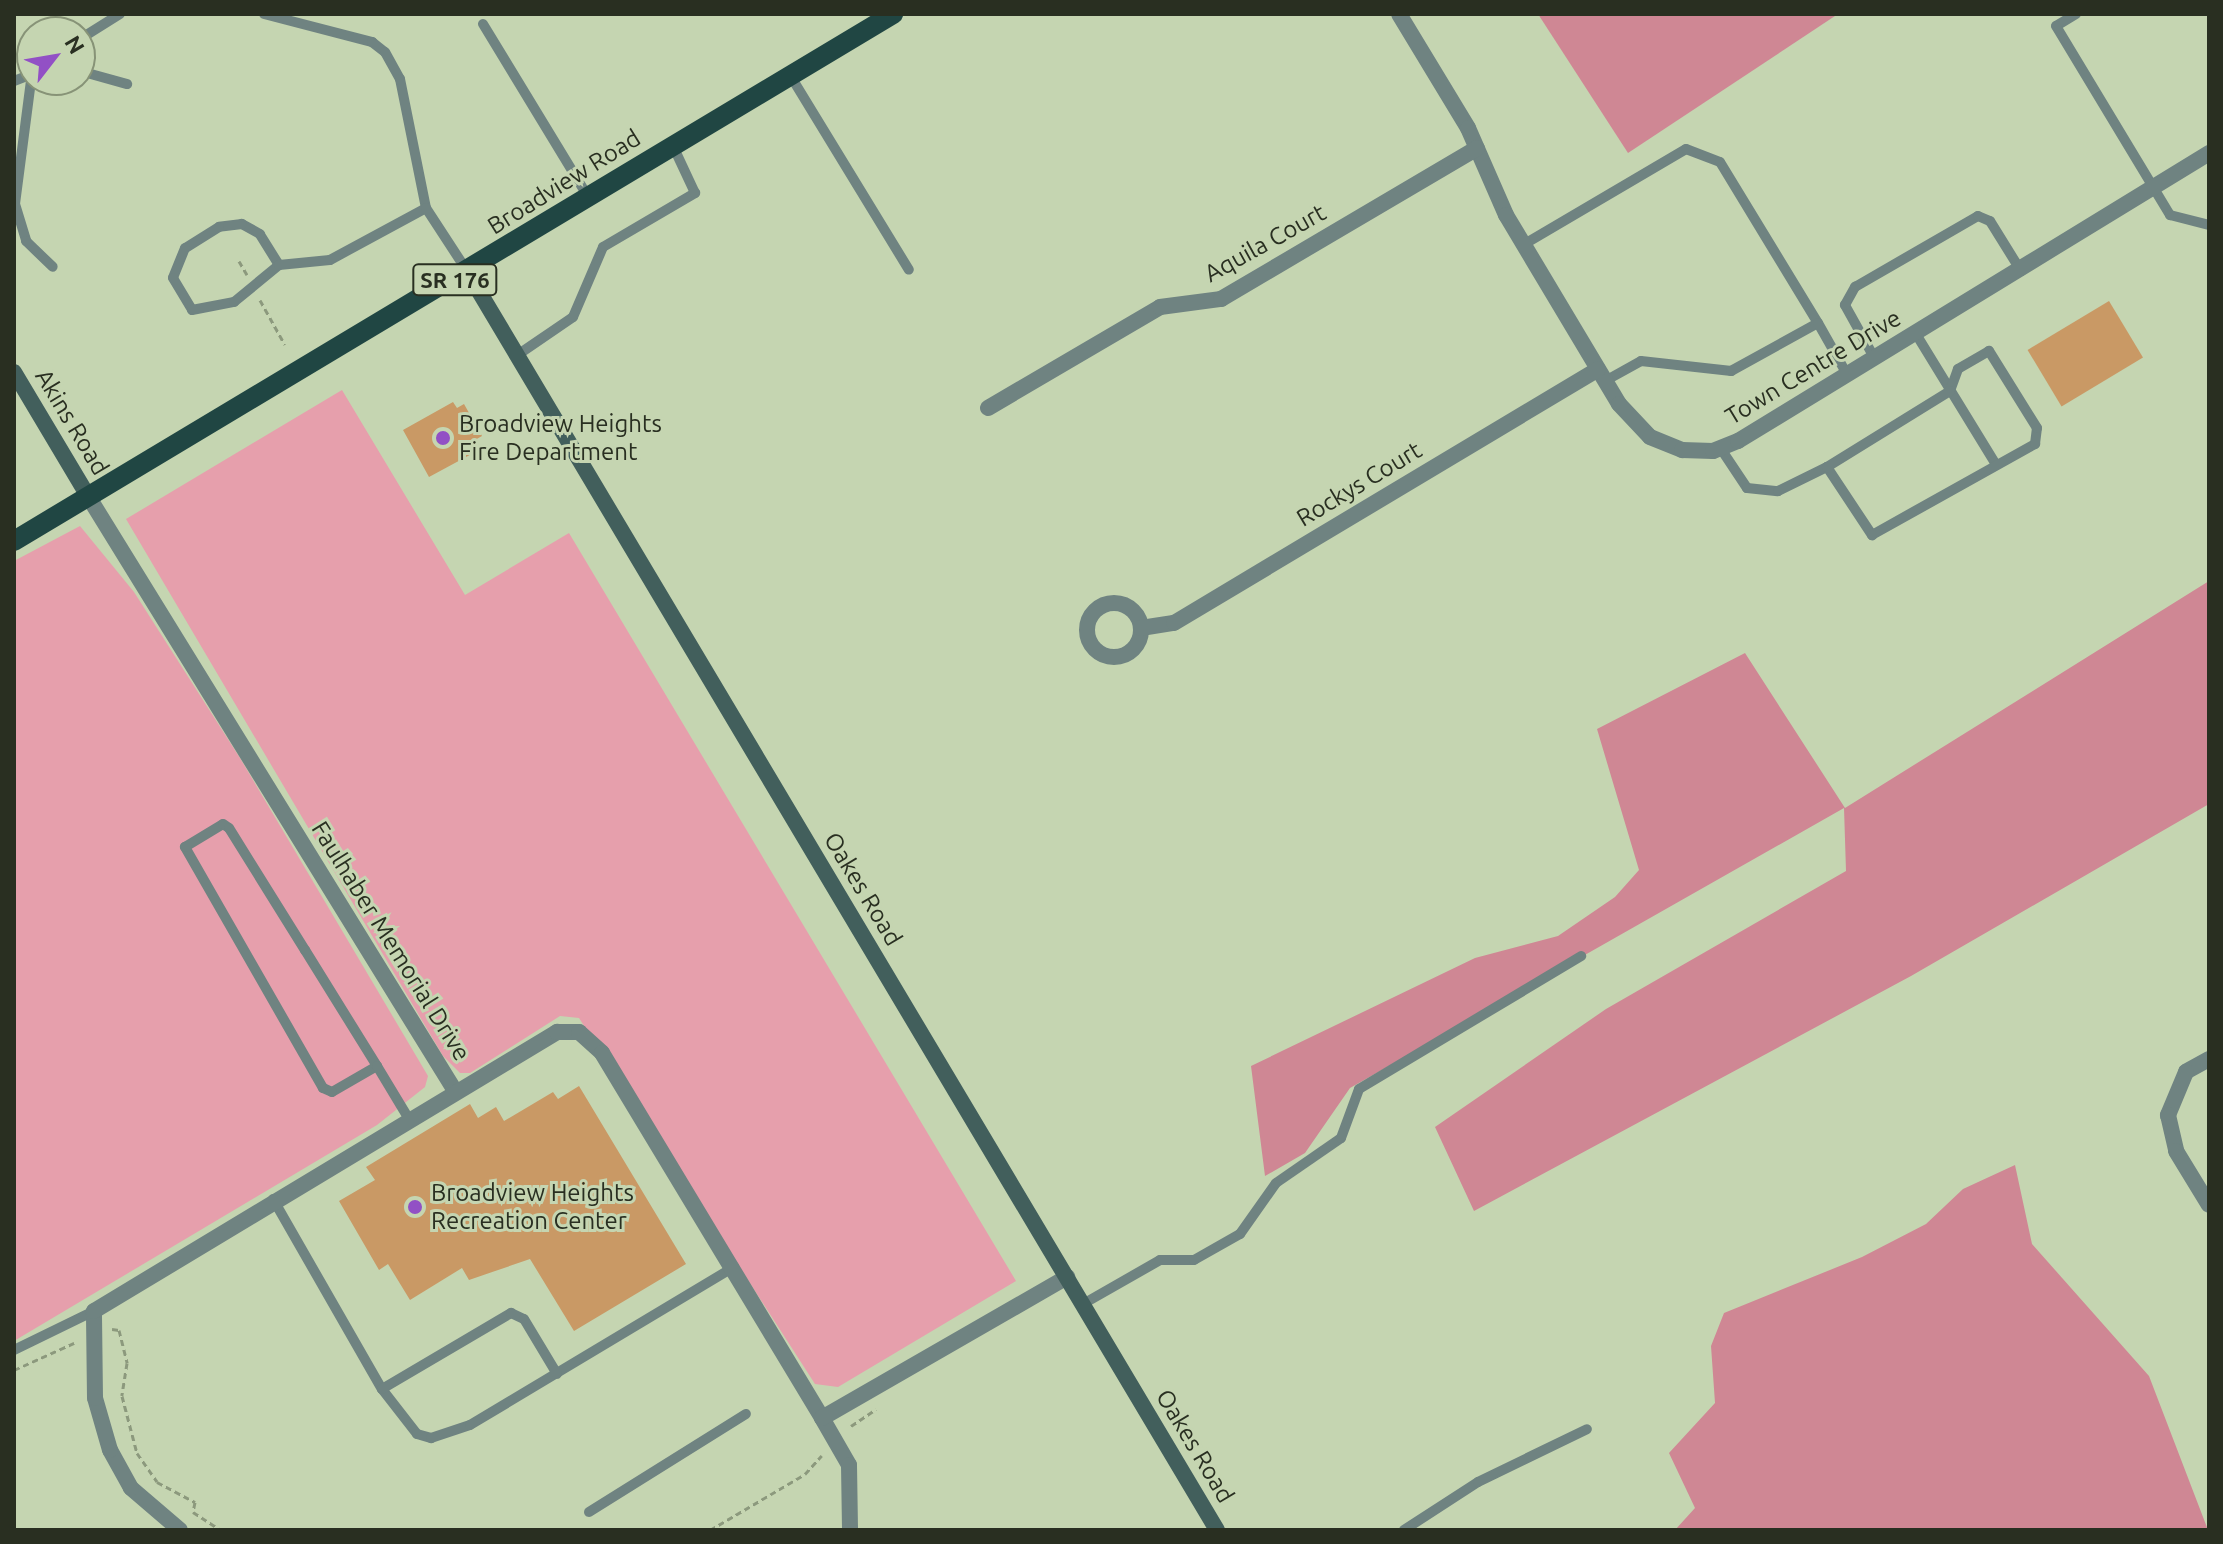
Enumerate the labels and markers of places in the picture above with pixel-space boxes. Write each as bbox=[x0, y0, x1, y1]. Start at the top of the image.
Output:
place label: Broadview Heights Fire Department bbox=[459, 410, 662, 466]
marker: Broadview Heights Fire Department bbox=[434, 429, 452, 447]
place label: Broadview Heights Recreation Center bbox=[431, 1179, 634, 1235]
marker: Broadview Heights Recreation Center bbox=[406, 1198, 424, 1216]

